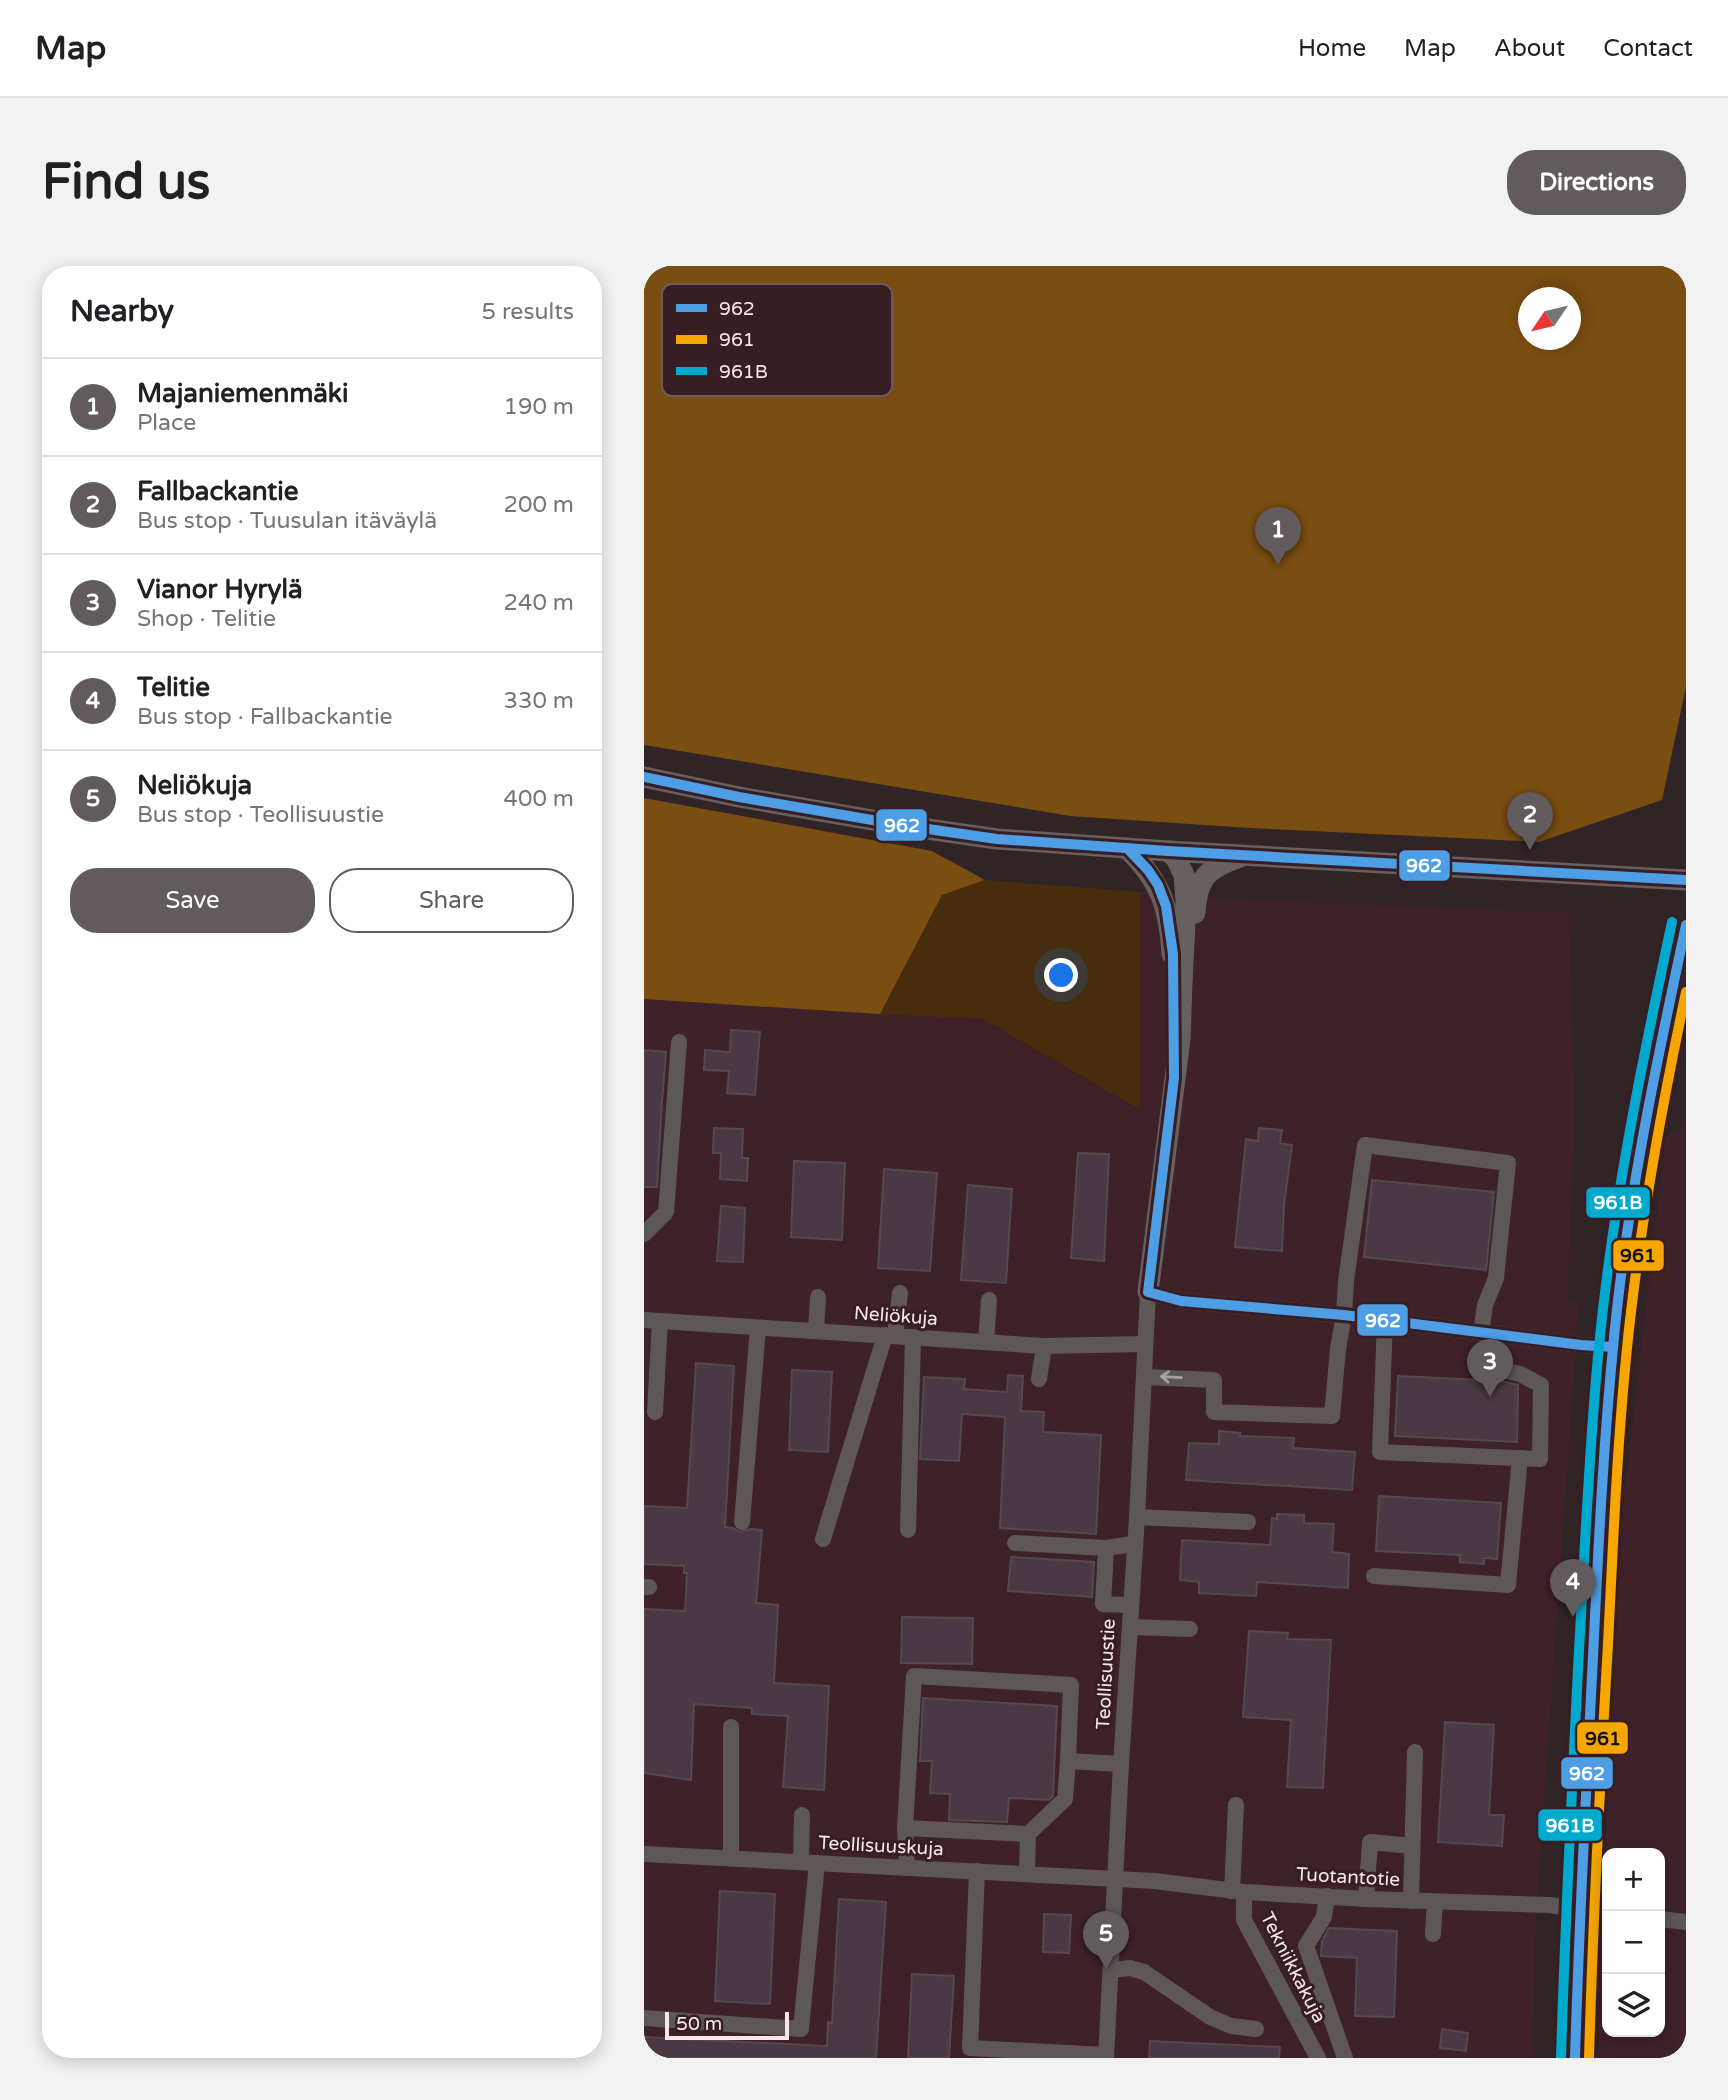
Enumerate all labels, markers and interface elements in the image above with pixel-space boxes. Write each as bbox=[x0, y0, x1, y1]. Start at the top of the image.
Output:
text: Map bbox=[35, 29, 106, 68]
text: Home bbox=[1298, 34, 1366, 63]
text: Map bbox=[1404, 34, 1456, 63]
text: About bbox=[1494, 34, 1565, 63]
text: Contact bbox=[1603, 34, 1693, 63]
button: Directions bbox=[1507, 150, 1686, 215]
text: Find us bbox=[42, 153, 210, 212]
legend bbox=[662, 284, 892, 396]
north arrow bbox=[1518, 287, 1581, 350]
text: Nearby bbox=[70, 293, 174, 330]
text: 5 results bbox=[481, 298, 574, 326]
text: 962 bbox=[719, 298, 755, 320]
text: 961 bbox=[719, 329, 755, 351]
text: 961B bbox=[719, 361, 768, 383]
text: Majaniemenmäki bbox=[137, 378, 349, 409]
text: 1 bbox=[86, 393, 100, 421]
text: 190 m bbox=[504, 393, 574, 421]
text: Place bbox=[137, 409, 196, 437]
text: Fallbackantie bbox=[137, 476, 298, 507]
text: 2 bbox=[86, 491, 100, 519]
text: 200 m bbox=[504, 491, 574, 519]
text: Bus stop · Tuusulan itäväylä bbox=[137, 507, 437, 535]
pin: 1 bbox=[1255, 507, 1301, 565]
text: Vianor Hyrylä bbox=[137, 574, 303, 605]
text: 3 bbox=[86, 589, 100, 617]
text: 240 m bbox=[504, 589, 574, 617]
text: Shop · Telitie bbox=[137, 605, 276, 633]
text: Telitie bbox=[137, 672, 210, 703]
text: 4 bbox=[86, 687, 100, 715]
text: 330 m bbox=[504, 687, 574, 715]
text: Bus stop · Fallbackantie bbox=[137, 703, 393, 731]
text: Neliökuja bbox=[137, 770, 252, 801]
text: 5 bbox=[86, 785, 100, 813]
text: 400 m bbox=[504, 785, 574, 813]
pin: 2 bbox=[1507, 792, 1553, 850]
text: Bus stop · Teollisuustie bbox=[137, 801, 384, 829]
line badge: 962 bbox=[875, 808, 928, 842]
text: 962 bbox=[884, 815, 920, 837]
line badge: 962 bbox=[1398, 849, 1451, 882]
text: 962 bbox=[1406, 855, 1442, 877]
button: Save bbox=[70, 868, 315, 933]
button: Share bbox=[329, 868, 574, 933]
your location bbox=[1044, 958, 1078, 992]
line badge: 961B bbox=[1585, 1186, 1651, 1219]
text: 961B bbox=[1594, 1192, 1642, 1214]
line badge: 961 bbox=[1612, 1239, 1665, 1272]
text: 961 bbox=[1620, 1245, 1656, 1267]
street label: Neliökuja bbox=[853, 1302, 939, 1330]
line badge: 962 bbox=[1356, 1303, 1409, 1337]
text: 962 bbox=[1365, 1310, 1401, 1332]
pin: 3 bbox=[1467, 1339, 1513, 1397]
one-way arrow bbox=[1160, 1371, 1183, 1384]
pin: 4 bbox=[1550, 1559, 1596, 1617]
street label: Teollisuustie bbox=[1092, 1618, 1120, 1730]
line badge: 961 bbox=[1576, 1721, 1629, 1755]
text: 961 bbox=[1585, 1728, 1621, 1750]
line badge: 962 bbox=[1560, 1756, 1614, 1790]
text: 962 bbox=[1569, 1763, 1605, 1785]
line badge: 961B bbox=[1537, 1808, 1603, 1842]
text: 961B bbox=[1546, 1815, 1594, 1837]
street label: Teollisuuskuja bbox=[818, 1832, 944, 1860]
map controls bbox=[1602, 1848, 1665, 2037]
button: + bbox=[1602, 1848, 1665, 1911]
street label: Tuotantotie bbox=[1295, 1863, 1401, 1891]
street label: Tekniikkakuja bbox=[1256, 1908, 1330, 2026]
pin: 5 bbox=[1083, 1911, 1129, 1969]
button: − bbox=[1602, 1911, 1665, 1974]
button: layers bbox=[1602, 1974, 1665, 2037]
scale bar bbox=[665, 2009, 789, 2041]
text: 50 m bbox=[676, 2013, 722, 2035]

